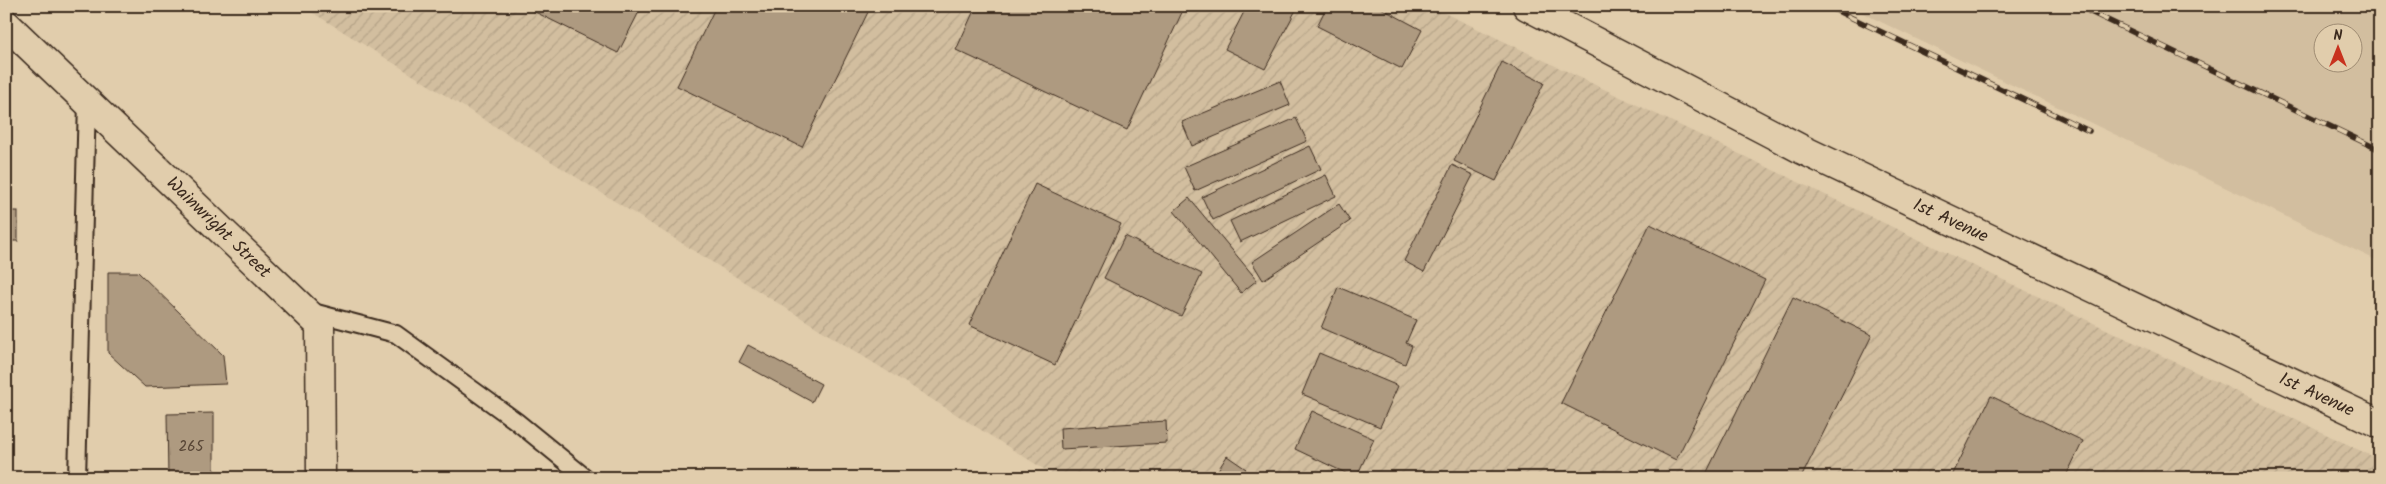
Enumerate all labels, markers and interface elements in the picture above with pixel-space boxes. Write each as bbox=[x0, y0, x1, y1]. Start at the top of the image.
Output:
north arrow bbox=[2314, 22, 2364, 72]
text: N bbox=[2334, 25, 2343, 47]
street label: Wainwright Street bbox=[159, 170, 278, 287]
street label: 1st Avenue bbox=[1908, 191, 1993, 252]
street label: 1st Avenue bbox=[2274, 365, 2359, 426]
house number: 265 bbox=[178, 435, 204, 459]

